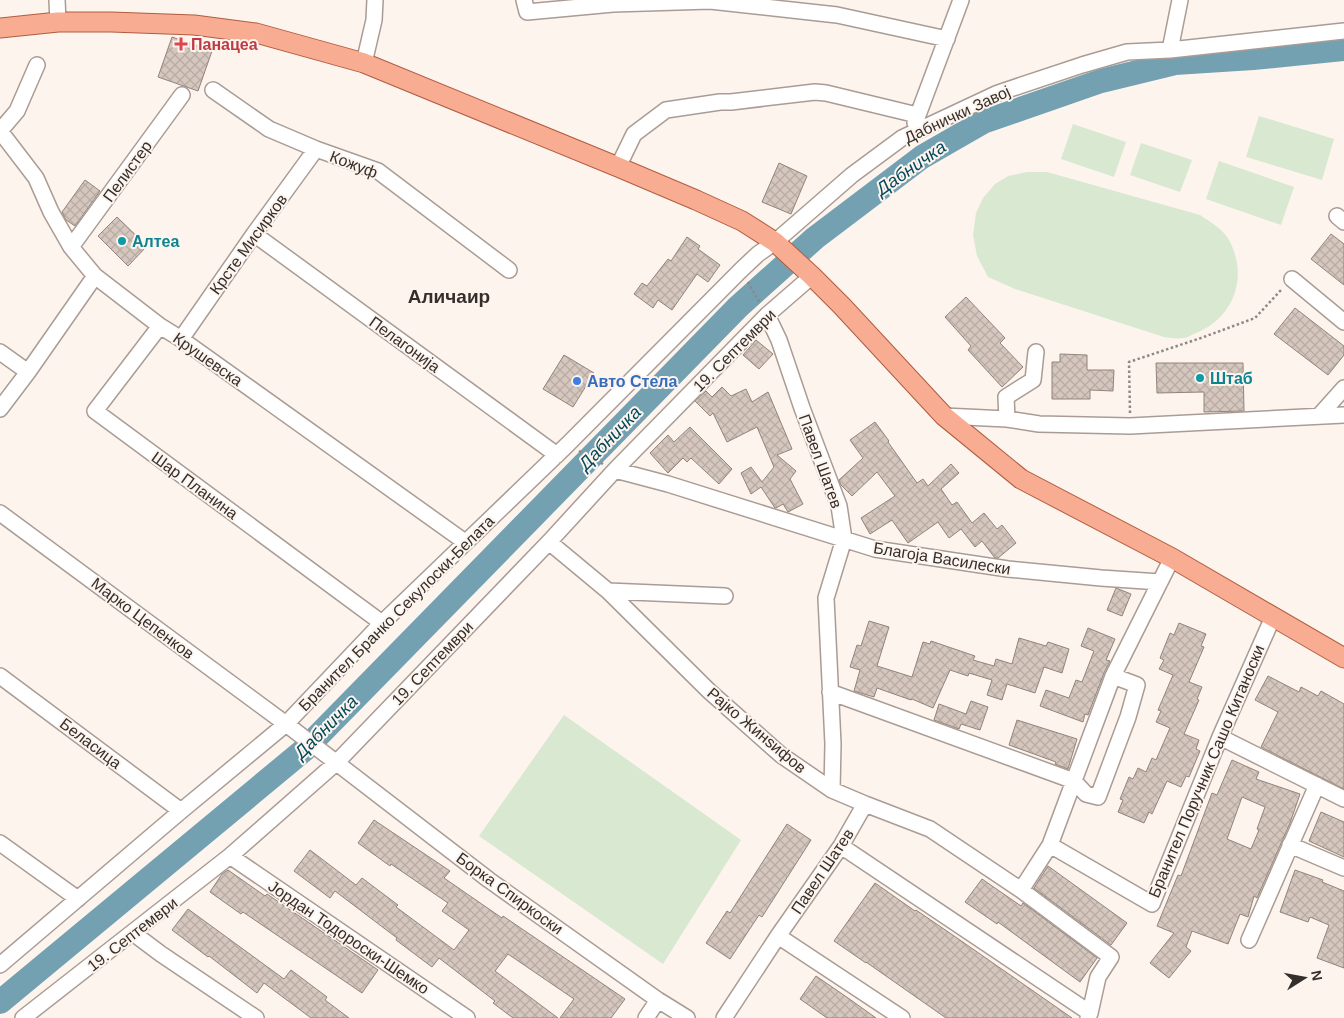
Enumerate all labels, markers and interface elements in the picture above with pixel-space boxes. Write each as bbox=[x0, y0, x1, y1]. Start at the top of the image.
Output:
place label: Панацеа bbox=[191, 36, 258, 53]
marker: Панацеа bbox=[175, 38, 187, 50]
street label: Дабнички Завој bbox=[902, 83, 1013, 146]
street label: Пелистер bbox=[100, 137, 155, 205]
water label: Дабничка bbox=[871, 137, 950, 200]
street label: Кожуф bbox=[327, 148, 380, 181]
street label: Крсте Мисирков bbox=[206, 191, 290, 298]
place label: Алтеа bbox=[132, 233, 179, 250]
marker: Алтеа bbox=[116, 235, 128, 247]
district label: Аличаир bbox=[408, 286, 490, 307]
street label: 19. Септември bbox=[690, 306, 779, 395]
street label: Пелагонија bbox=[366, 313, 443, 376]
street label: Крушевска bbox=[170, 329, 246, 389]
place label: Штаб bbox=[1210, 370, 1253, 387]
marker: Штаб bbox=[1194, 372, 1206, 384]
place label: Авто Стела bbox=[587, 373, 677, 390]
marker: Авто Стела bbox=[571, 375, 583, 387]
water label: Дабничка bbox=[573, 402, 645, 475]
street label: Павел Шатев bbox=[796, 412, 845, 510]
street label: Шар Планина bbox=[148, 449, 241, 522]
street label: Бранител Бранко Секулоски-Белата bbox=[295, 512, 497, 714]
street label: Благоја Василески bbox=[872, 539, 1012, 578]
street label: Марко Цепенков bbox=[88, 574, 197, 662]
street label: 19. Септември bbox=[388, 618, 476, 709]
street label: Бранител Поручник Сашо Китаноски bbox=[1145, 642, 1268, 900]
street label: Рајко Жинѕифов bbox=[704, 684, 809, 776]
water label: Дабничка bbox=[289, 691, 362, 764]
street label: Беласица bbox=[57, 715, 125, 772]
street label: Павел Шатев bbox=[788, 826, 857, 917]
street label: Борка Спиркоски bbox=[453, 849, 566, 938]
street label: Јордан Тодороски-Шемко bbox=[265, 877, 432, 998]
street label: 19. Септември bbox=[84, 894, 181, 975]
north arrow bbox=[1279, 953, 1329, 1003]
text: N bbox=[1308, 969, 1326, 982]

